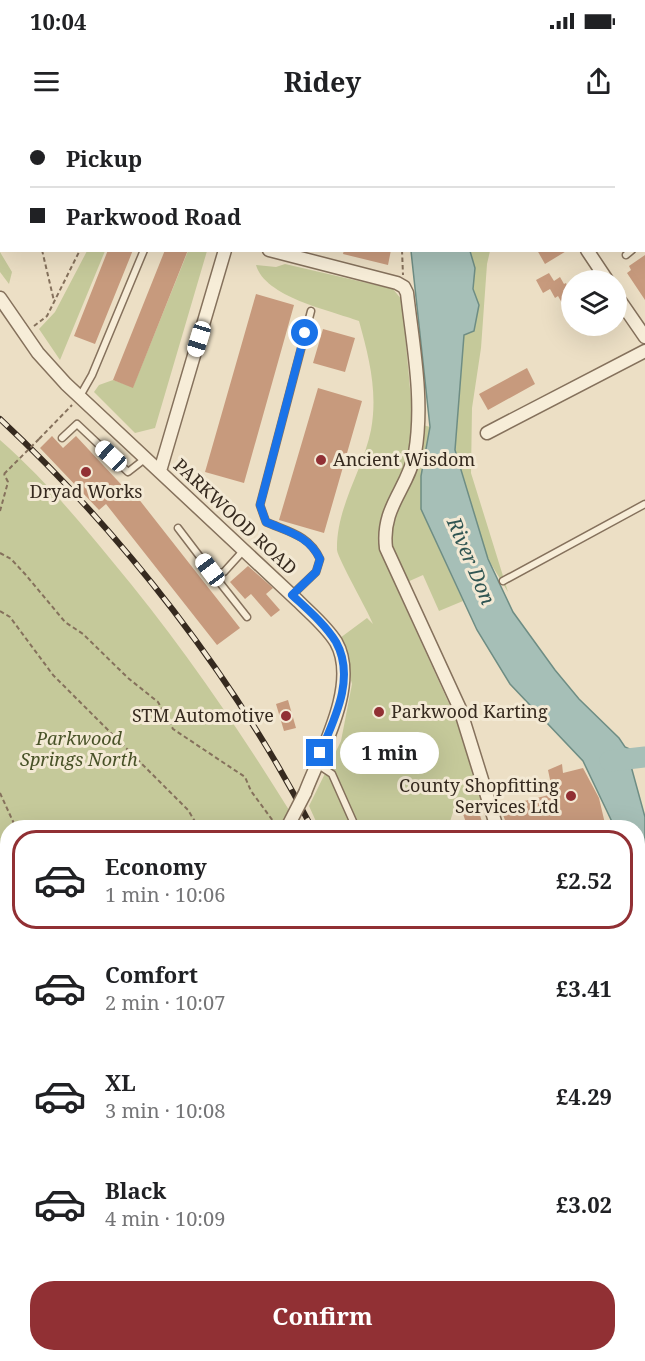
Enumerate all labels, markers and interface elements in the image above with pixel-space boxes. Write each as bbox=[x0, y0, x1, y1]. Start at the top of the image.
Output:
text: 10:04 bbox=[30, 6, 86, 36]
text: Ridey bbox=[284, 63, 361, 100]
icon: menu bbox=[30, 65, 63, 98]
icon: share bbox=[582, 65, 615, 98]
text: Pickup bbox=[66, 143, 142, 173]
text: Parkwood Road bbox=[66, 201, 241, 231]
map controls bbox=[561, 270, 627, 336]
button: layers bbox=[561, 270, 627, 336]
car bbox=[185, 319, 213, 359]
route start bbox=[291, 319, 318, 346]
car bbox=[92, 437, 130, 475]
place label: Ancient Wisdom bbox=[333, 447, 475, 471]
street label: PARKWOOD ROAD bbox=[169, 453, 302, 580]
marker: Ancient Wisdom bbox=[314, 453, 328, 467]
marker: Dryad Works bbox=[79, 465, 93, 479]
place label: Dryad Works bbox=[30, 479, 142, 503]
water label: River Don bbox=[441, 512, 502, 609]
car bbox=[192, 550, 228, 590]
place label: Parkwood Karting bbox=[391, 699, 548, 723]
place label: STM Automotive bbox=[132, 703, 274, 727]
marker: Parkwood Karting bbox=[372, 705, 386, 719]
marker: STM Automotive bbox=[279, 709, 293, 723]
park label: Parkwood Springs North bbox=[20, 726, 138, 771]
callout: 1 min bbox=[341, 732, 440, 774]
route end bbox=[306, 739, 333, 766]
text: 1 min bbox=[361, 739, 418, 766]
place label: County Shopfitting Services Ltd bbox=[399, 773, 559, 818]
marker: County Shopfitting Services Ltd bbox=[564, 789, 578, 803]
text: Economy bbox=[105, 851, 207, 881]
icon: car bbox=[33, 853, 87, 907]
text: £2.52 bbox=[556, 865, 612, 895]
text: 1 min · 10:06 bbox=[105, 881, 225, 908]
text: Comfort bbox=[105, 959, 198, 989]
icon: car bbox=[33, 961, 87, 1015]
text: £3.41 bbox=[556, 973, 612, 1003]
text: 2 min · 10:07 bbox=[105, 989, 225, 1016]
text: XL bbox=[105, 1067, 136, 1097]
icon: car bbox=[33, 1069, 87, 1123]
text: £4.29 bbox=[556, 1081, 612, 1111]
text: 3 min · 10:08 bbox=[105, 1097, 225, 1124]
text: Black bbox=[105, 1175, 166, 1205]
icon: car bbox=[33, 1177, 87, 1231]
text: £3.02 bbox=[556, 1189, 612, 1219]
text: 4 min · 10:09 bbox=[105, 1205, 225, 1232]
button: Confirm bbox=[30, 1281, 615, 1350]

